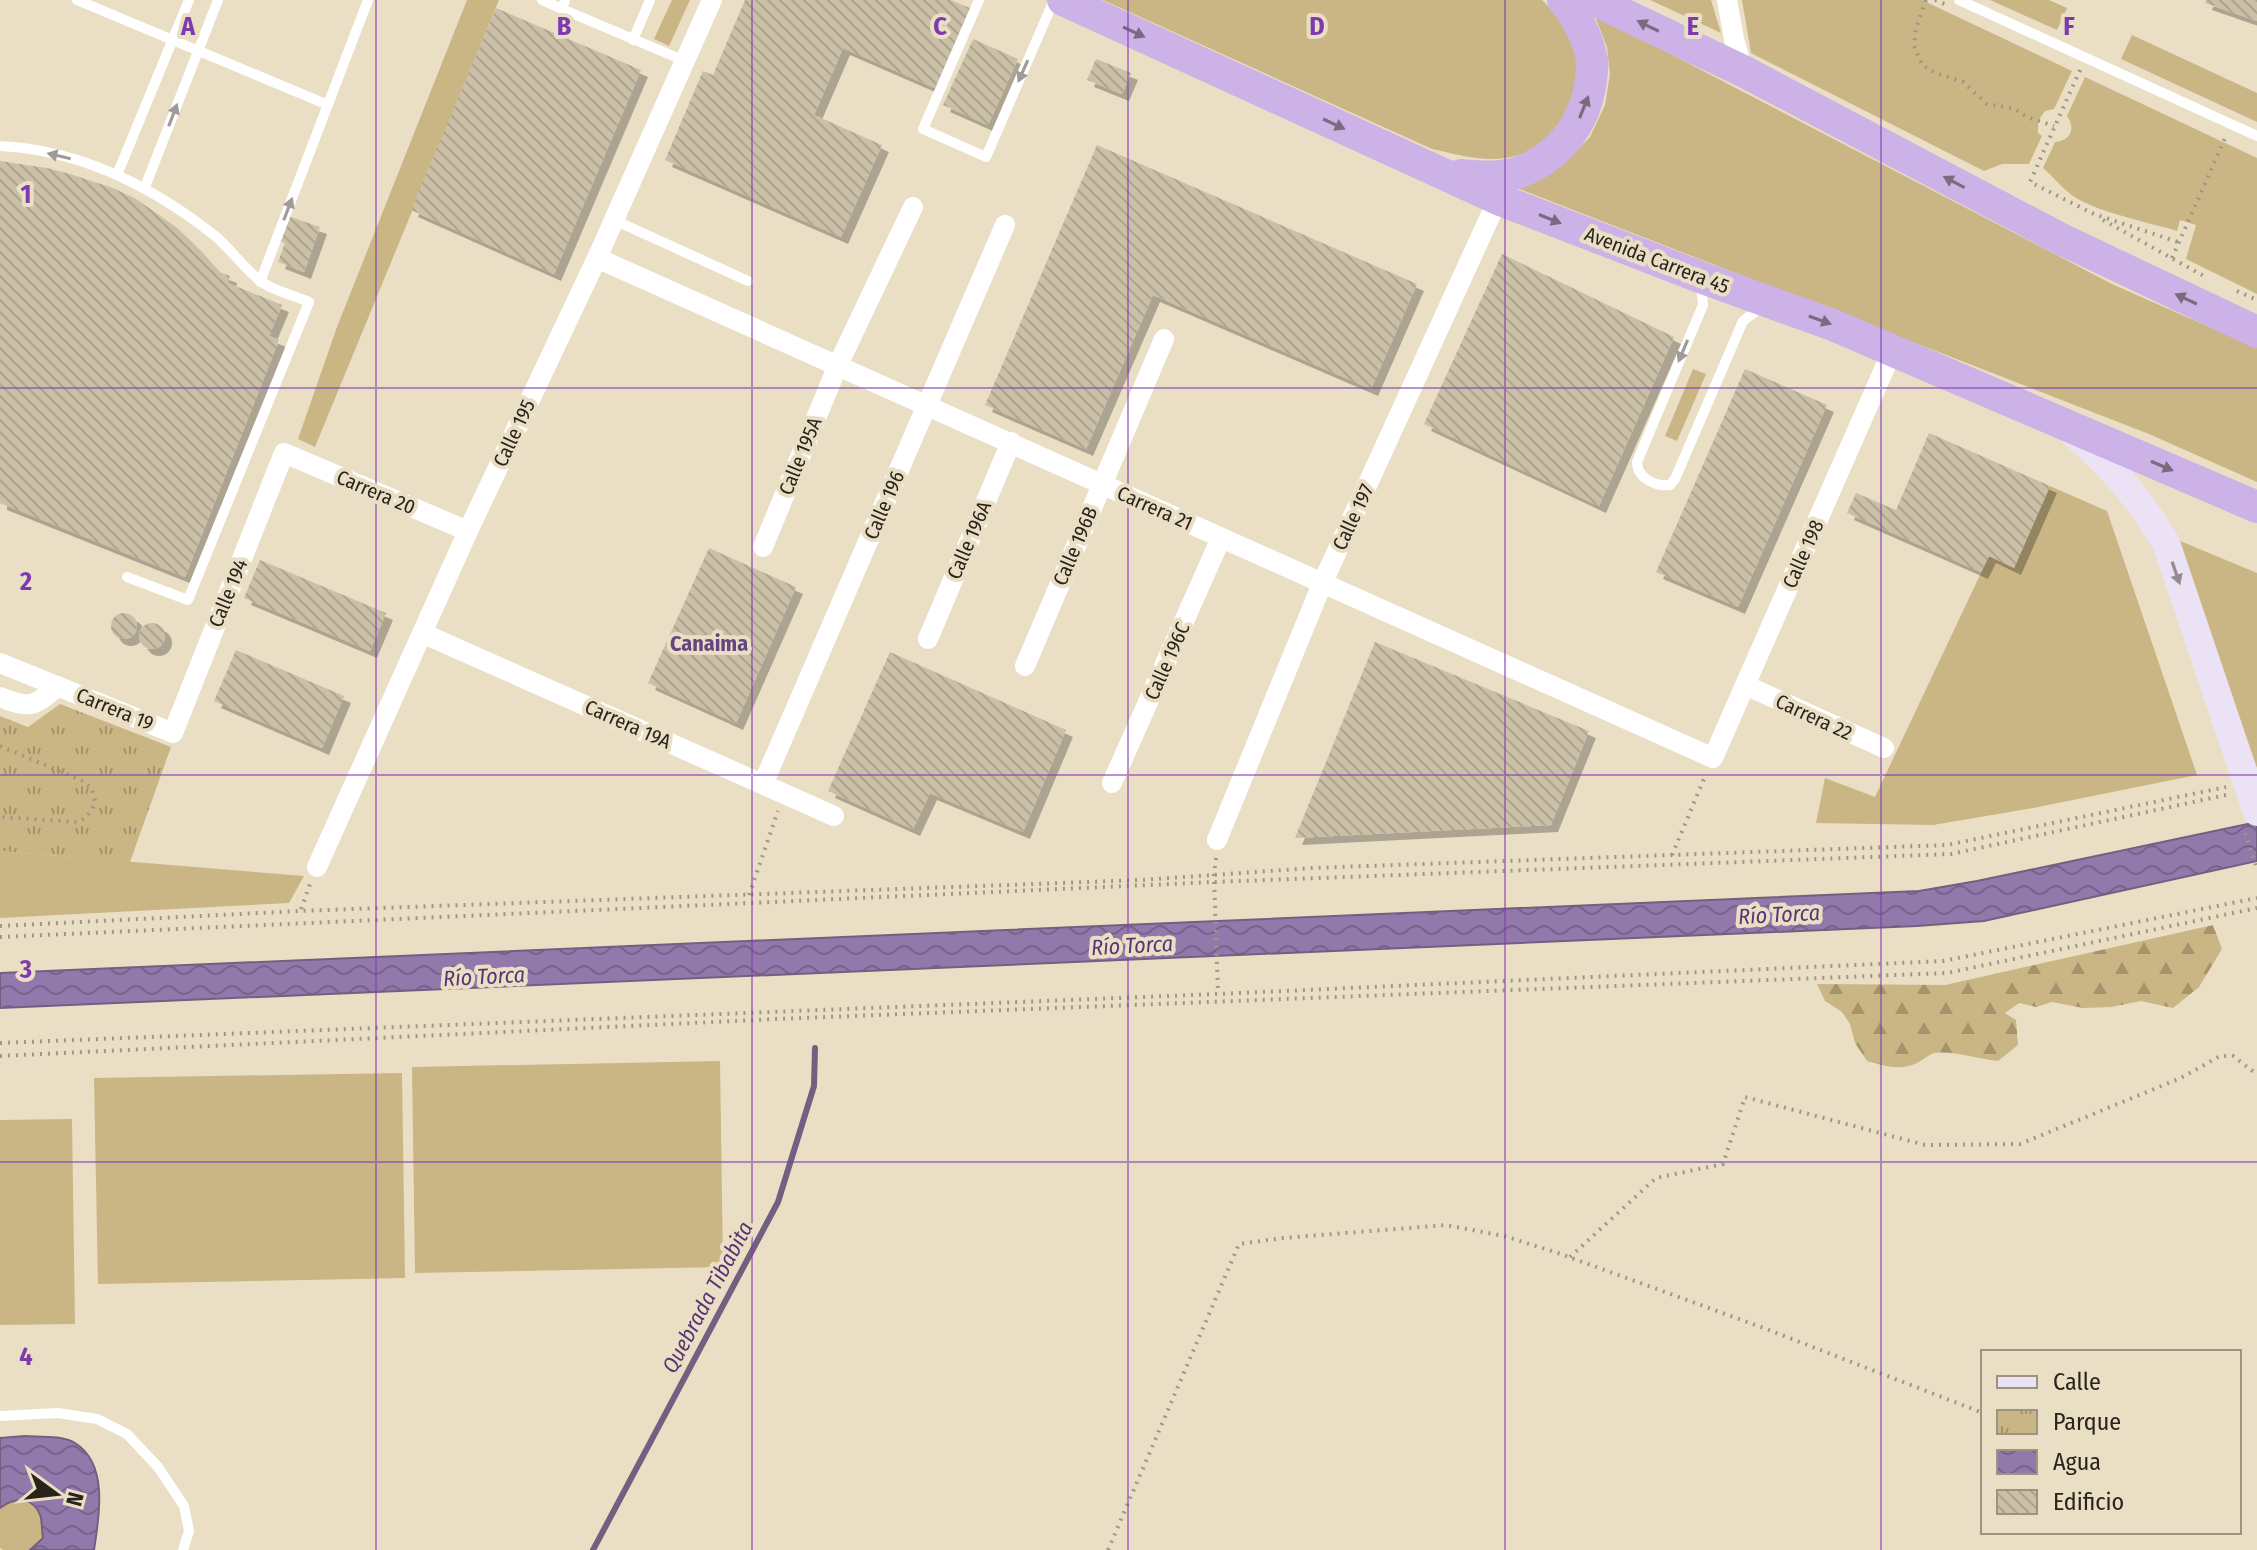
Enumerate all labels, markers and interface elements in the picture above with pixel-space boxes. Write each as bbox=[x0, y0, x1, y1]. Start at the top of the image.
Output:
text: A bbox=[180, 11, 196, 42]
text: B bbox=[557, 11, 572, 42]
text: C bbox=[933, 11, 947, 42]
text: D bbox=[1309, 11, 1325, 42]
text: E bbox=[1687, 11, 1699, 42]
text: F bbox=[2063, 11, 2075, 42]
one-way arrow bbox=[1636, 19, 1660, 33]
one-way arrow bbox=[1122, 25, 1145, 39]
one-way arrow bbox=[1017, 60, 1030, 83]
one-way arrow bbox=[1578, 95, 1591, 119]
one-way arrow bbox=[167, 103, 180, 127]
one-way arrow bbox=[1323, 117, 1346, 131]
one-way arrow bbox=[47, 149, 72, 162]
one-way arrow bbox=[1943, 175, 1966, 189]
text: 1 bbox=[21, 179, 32, 210]
one-way arrow bbox=[282, 197, 295, 221]
one-way arrow bbox=[1538, 213, 1562, 226]
street label: Avenida Carrera 45 bbox=[1581, 221, 1733, 299]
one-way arrow bbox=[2175, 292, 2198, 306]
one-way arrow bbox=[1808, 314, 1832, 327]
one-way arrow bbox=[1677, 339, 1690, 363]
street label: Calle 195 bbox=[488, 396, 540, 470]
street label: Calle 195A bbox=[774, 413, 827, 498]
one-way arrow bbox=[2150, 460, 2174, 473]
street label: Carrera 20 bbox=[333, 465, 419, 519]
street label: Calle 196 bbox=[859, 467, 909, 543]
street label: Calle 197 bbox=[1327, 480, 1379, 554]
street label: Carrera 21 bbox=[1114, 481, 1196, 535]
street label: Calle 196A bbox=[942, 497, 996, 583]
street label: Calle 196B bbox=[1048, 503, 1102, 589]
street label: Calle 198 bbox=[1777, 516, 1829, 592]
street label: Calle 194 bbox=[203, 555, 253, 631]
one-way arrow bbox=[2170, 561, 2182, 585]
text: 2 bbox=[19, 566, 32, 597]
street label: Calle 196C bbox=[1139, 619, 1195, 703]
district label: Canaima bbox=[670, 630, 748, 657]
street label: Carrera 19 bbox=[73, 683, 157, 735]
street label: Carrera 22 bbox=[1772, 689, 1856, 745]
street label: Carrera 19A bbox=[581, 694, 675, 754]
water label: Río Torca bbox=[1737, 899, 1821, 930]
water label: Río Torca bbox=[1090, 930, 1174, 961]
text: 3 bbox=[19, 954, 32, 985]
water label: Río Torca bbox=[442, 961, 526, 992]
water label: Quebrada Tibabita bbox=[656, 1217, 759, 1378]
text: 4 bbox=[19, 1341, 33, 1372]
legend bbox=[1981, 1350, 2241, 1534]
text: Calle bbox=[2053, 1368, 2101, 1396]
text: Parque bbox=[2053, 1408, 2121, 1436]
text: Agua bbox=[2053, 1448, 2101, 1476]
north arrow bbox=[16, 1454, 96, 1534]
text: Edificio bbox=[2053, 1488, 2124, 1516]
text: N bbox=[60, 1489, 90, 1509]

